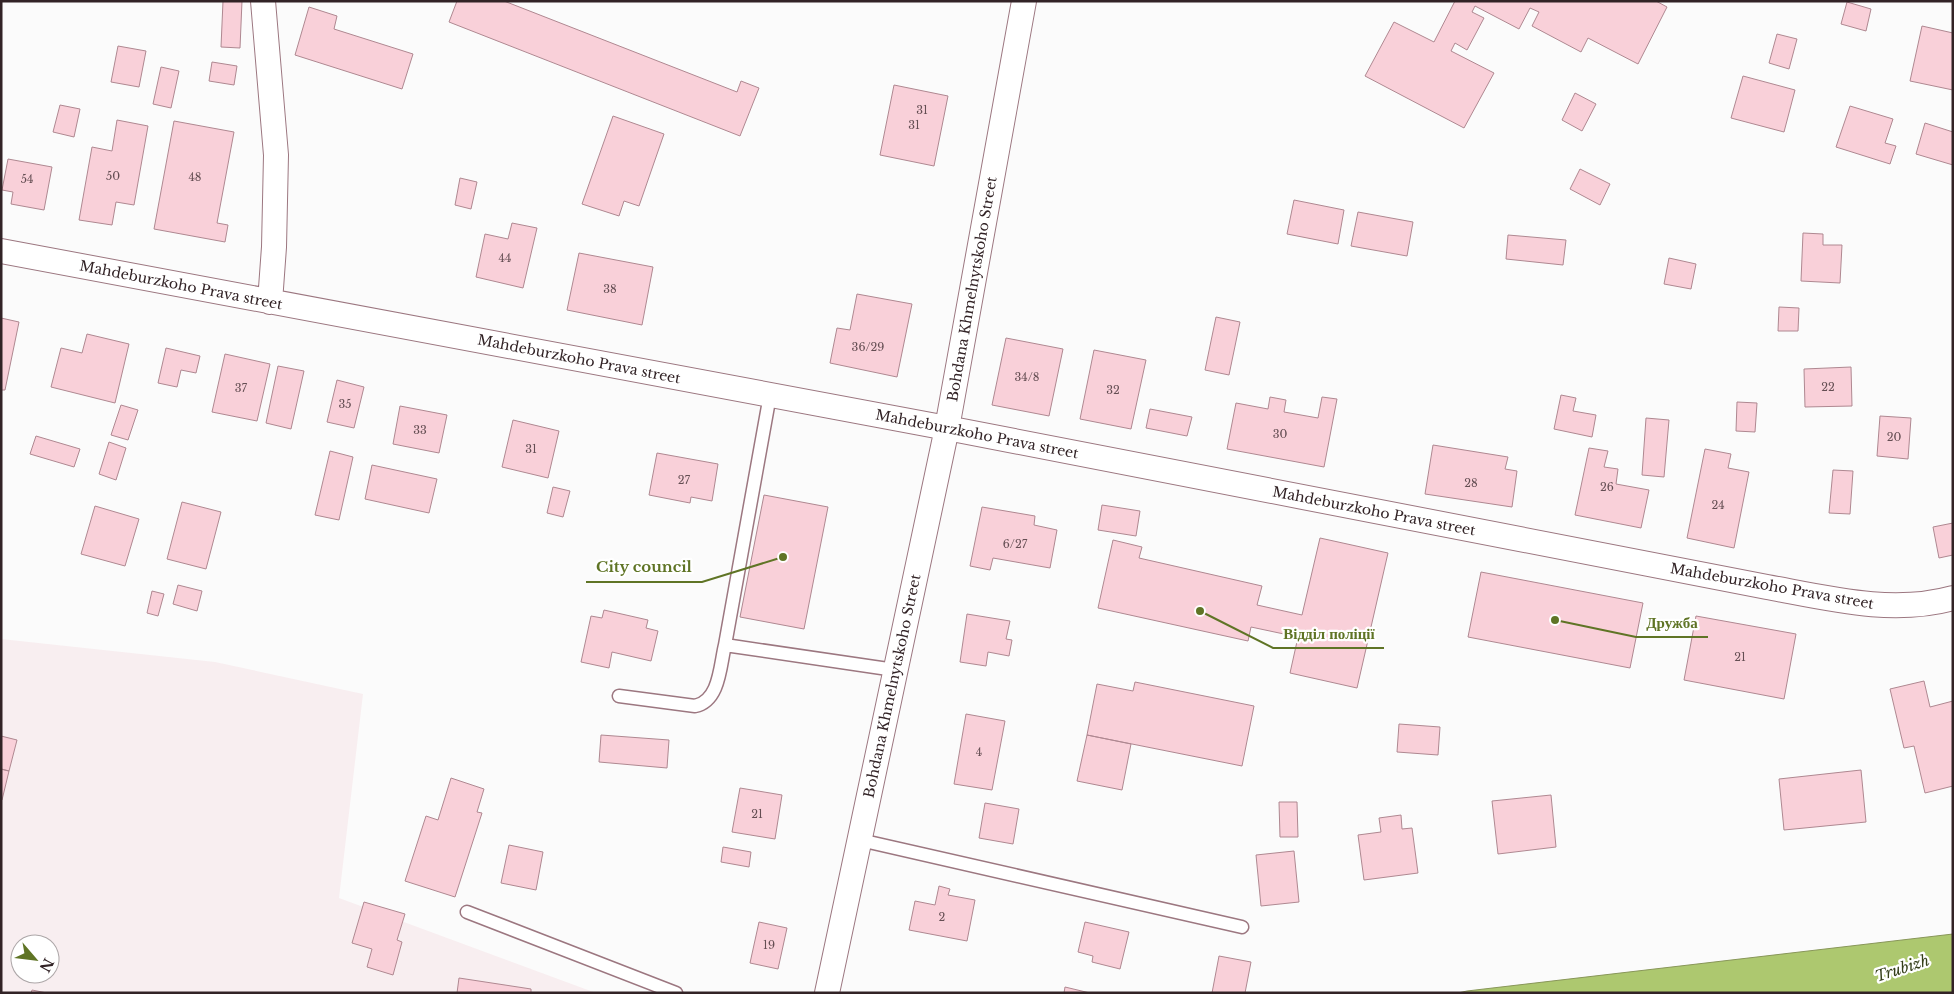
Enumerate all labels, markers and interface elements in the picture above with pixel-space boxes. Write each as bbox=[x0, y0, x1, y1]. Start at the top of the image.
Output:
house number: 31 bbox=[916, 103, 928, 117]
house number: 31 bbox=[908, 118, 920, 132]
house number: 50 bbox=[106, 169, 120, 183]
house number: 48 bbox=[188, 170, 202, 184]
house number: 54 bbox=[21, 172, 33, 186]
street label: Bohdana Khmelnytskoho Street bbox=[943, 174, 1001, 403]
house number: 44 bbox=[499, 251, 511, 265]
street label: Mahdeburzkoho Prava street bbox=[78, 256, 285, 314]
house number: 38 bbox=[603, 282, 617, 296]
street label: Mahdeburzkoho Prava street bbox=[476, 330, 683, 388]
house number: 36/29 bbox=[852, 340, 884, 354]
house number: 34/8 bbox=[1015, 370, 1039, 384]
house number: 22 bbox=[1821, 380, 1835, 394]
house number: 37 bbox=[235, 381, 248, 395]
house number: 32 bbox=[1106, 383, 1120, 397]
house number: 35 bbox=[338, 397, 352, 411]
street label: Mahdeburzkoho Prava street bbox=[874, 405, 1081, 463]
house number: 33 bbox=[413, 423, 427, 437]
house number: 30 bbox=[1273, 427, 1287, 441]
house number: 20 bbox=[1887, 430, 1901, 444]
house number: 31 bbox=[525, 442, 537, 456]
house number: 27 bbox=[678, 473, 691, 487]
house number: 28 bbox=[1464, 476, 1478, 490]
house number: 26 bbox=[1600, 480, 1614, 494]
street label: Mahdeburzkoho Prava street bbox=[1271, 482, 1478, 540]
house number: 24 bbox=[1711, 498, 1725, 512]
house number: 6/27 bbox=[1003, 537, 1028, 551]
callout: City council bbox=[586, 552, 702, 582]
text: City council bbox=[596, 557, 693, 576]
street label: Mahdeburzkoho Prava street bbox=[1669, 559, 1876, 613]
street label: Bohdana Khmelnytskoho Street bbox=[859, 572, 925, 800]
callout: Дружба bbox=[1636, 607, 1708, 637]
text: Дружба bbox=[1646, 613, 1698, 632]
callout: Відділ поліції bbox=[1273, 618, 1384, 648]
text: Відділ поліції bbox=[1283, 624, 1376, 643]
house number: 21 bbox=[1734, 650, 1746, 664]
house number: 4 bbox=[976, 745, 982, 759]
house number: 21 bbox=[751, 807, 763, 821]
house number: 2 bbox=[939, 910, 946, 924]
north arrow bbox=[10, 934, 60, 984]
house number: 19 bbox=[763, 938, 775, 952]
water label: Trubizh bbox=[1872, 950, 1932, 986]
text: N bbox=[35, 955, 58, 975]

